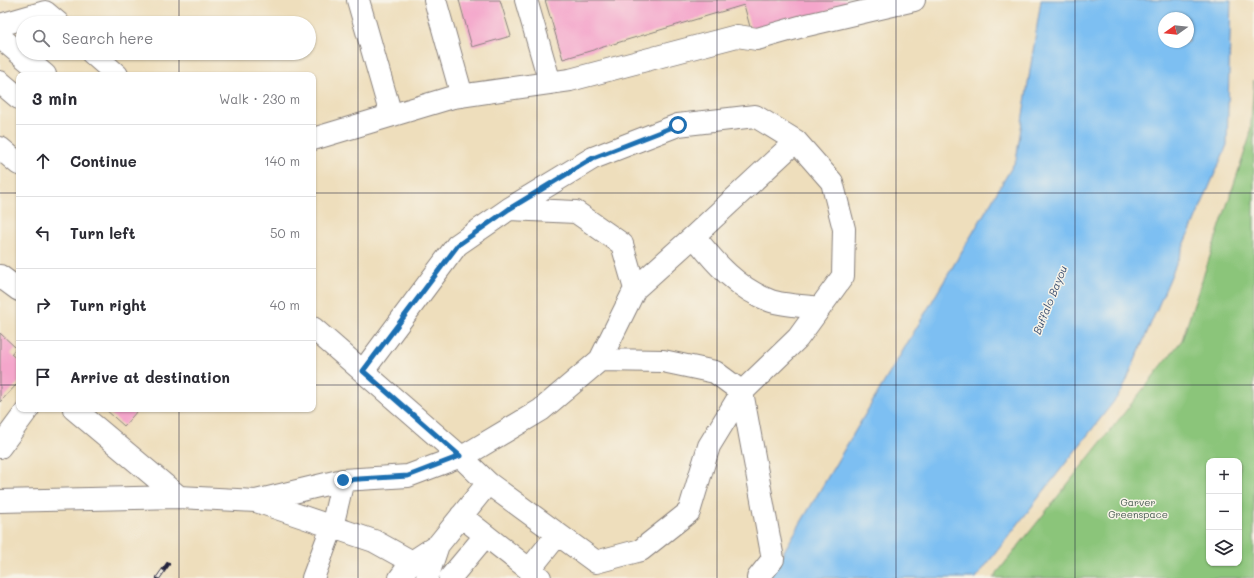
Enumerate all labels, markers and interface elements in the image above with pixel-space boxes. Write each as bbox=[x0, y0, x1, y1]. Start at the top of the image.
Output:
north arrow bbox=[1158, 12, 1194, 48]
search box bbox=[16, 16, 316, 60]
icon: search bbox=[30, 27, 52, 49]
text: Search here bbox=[62, 28, 153, 48]
text: 3 min bbox=[32, 87, 77, 109]
text: Walk · 230 m bbox=[219, 90, 300, 107]
route start bbox=[669, 116, 687, 134]
icon: ahead bbox=[32, 150, 54, 172]
text: Continue bbox=[70, 151, 137, 171]
text: 140 m bbox=[264, 152, 300, 169]
icon: left bbox=[32, 222, 54, 244]
text: Turn left bbox=[70, 223, 135, 243]
text: 50 m bbox=[270, 224, 300, 241]
water label: Buffalo Bayou bbox=[1029, 263, 1070, 336]
icon: right bbox=[32, 294, 54, 316]
text: Turn right bbox=[70, 295, 147, 315]
text: 40 m bbox=[270, 296, 300, 313]
icon: arrive bbox=[32, 366, 54, 388]
text: Arrive at destination bbox=[70, 367, 230, 387]
map controls bbox=[1206, 458, 1242, 566]
button: + bbox=[1206, 458, 1242, 494]
route end bbox=[334, 471, 352, 489]
button: − bbox=[1206, 494, 1242, 530]
park label: Garver Greenspace bbox=[1108, 495, 1168, 521]
button: layers bbox=[1206, 530, 1242, 566]

